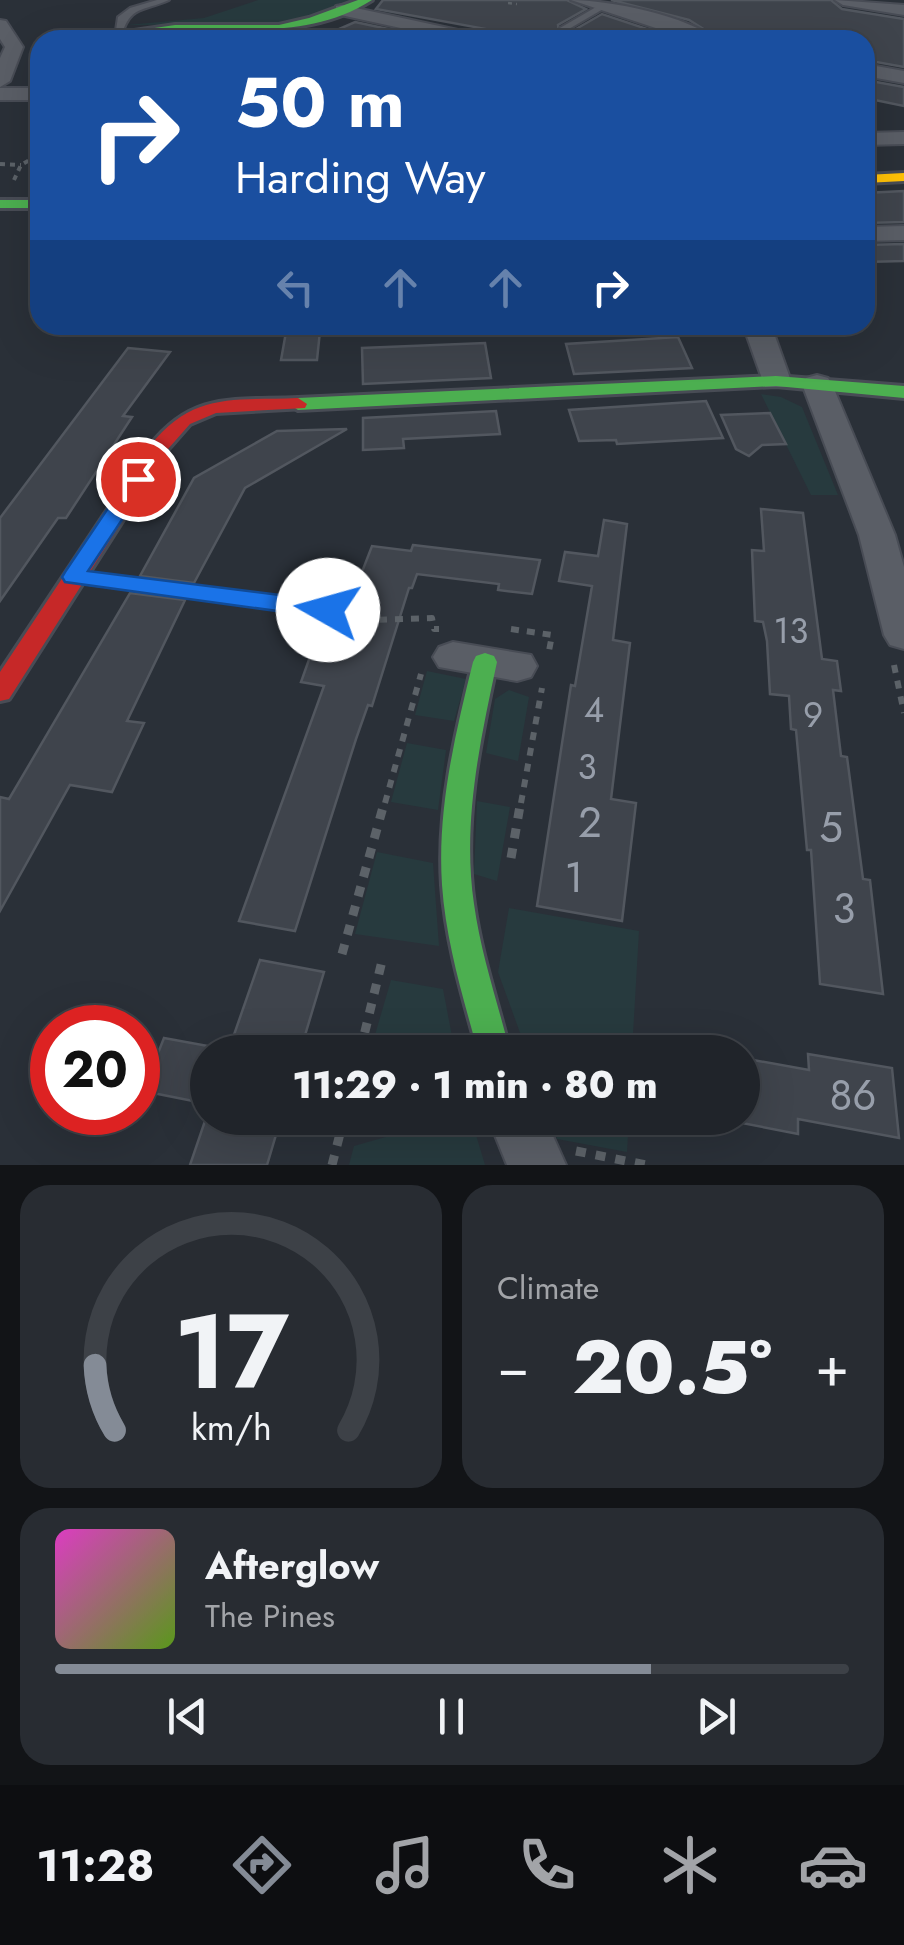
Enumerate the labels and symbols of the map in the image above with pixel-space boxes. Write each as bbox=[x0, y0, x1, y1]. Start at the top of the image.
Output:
pin bbox=[96, 437, 181, 522]
position arrow bbox=[276, 558, 380, 662]
house number: 13 bbox=[774, 606, 808, 656]
house number: 4 bbox=[584, 685, 604, 735]
house number: 9 bbox=[803, 690, 823, 740]
house number: 3 bbox=[577, 742, 597, 792]
house number: 2 bbox=[578, 792, 602, 853]
house number: 5 bbox=[819, 797, 843, 858]
house number: 1 bbox=[565, 847, 583, 908]
house number: 3 bbox=[833, 878, 855, 939]
speed limit sign: 20 bbox=[30, 1005, 160, 1135]
house number: 86 bbox=[829, 1065, 877, 1126]

